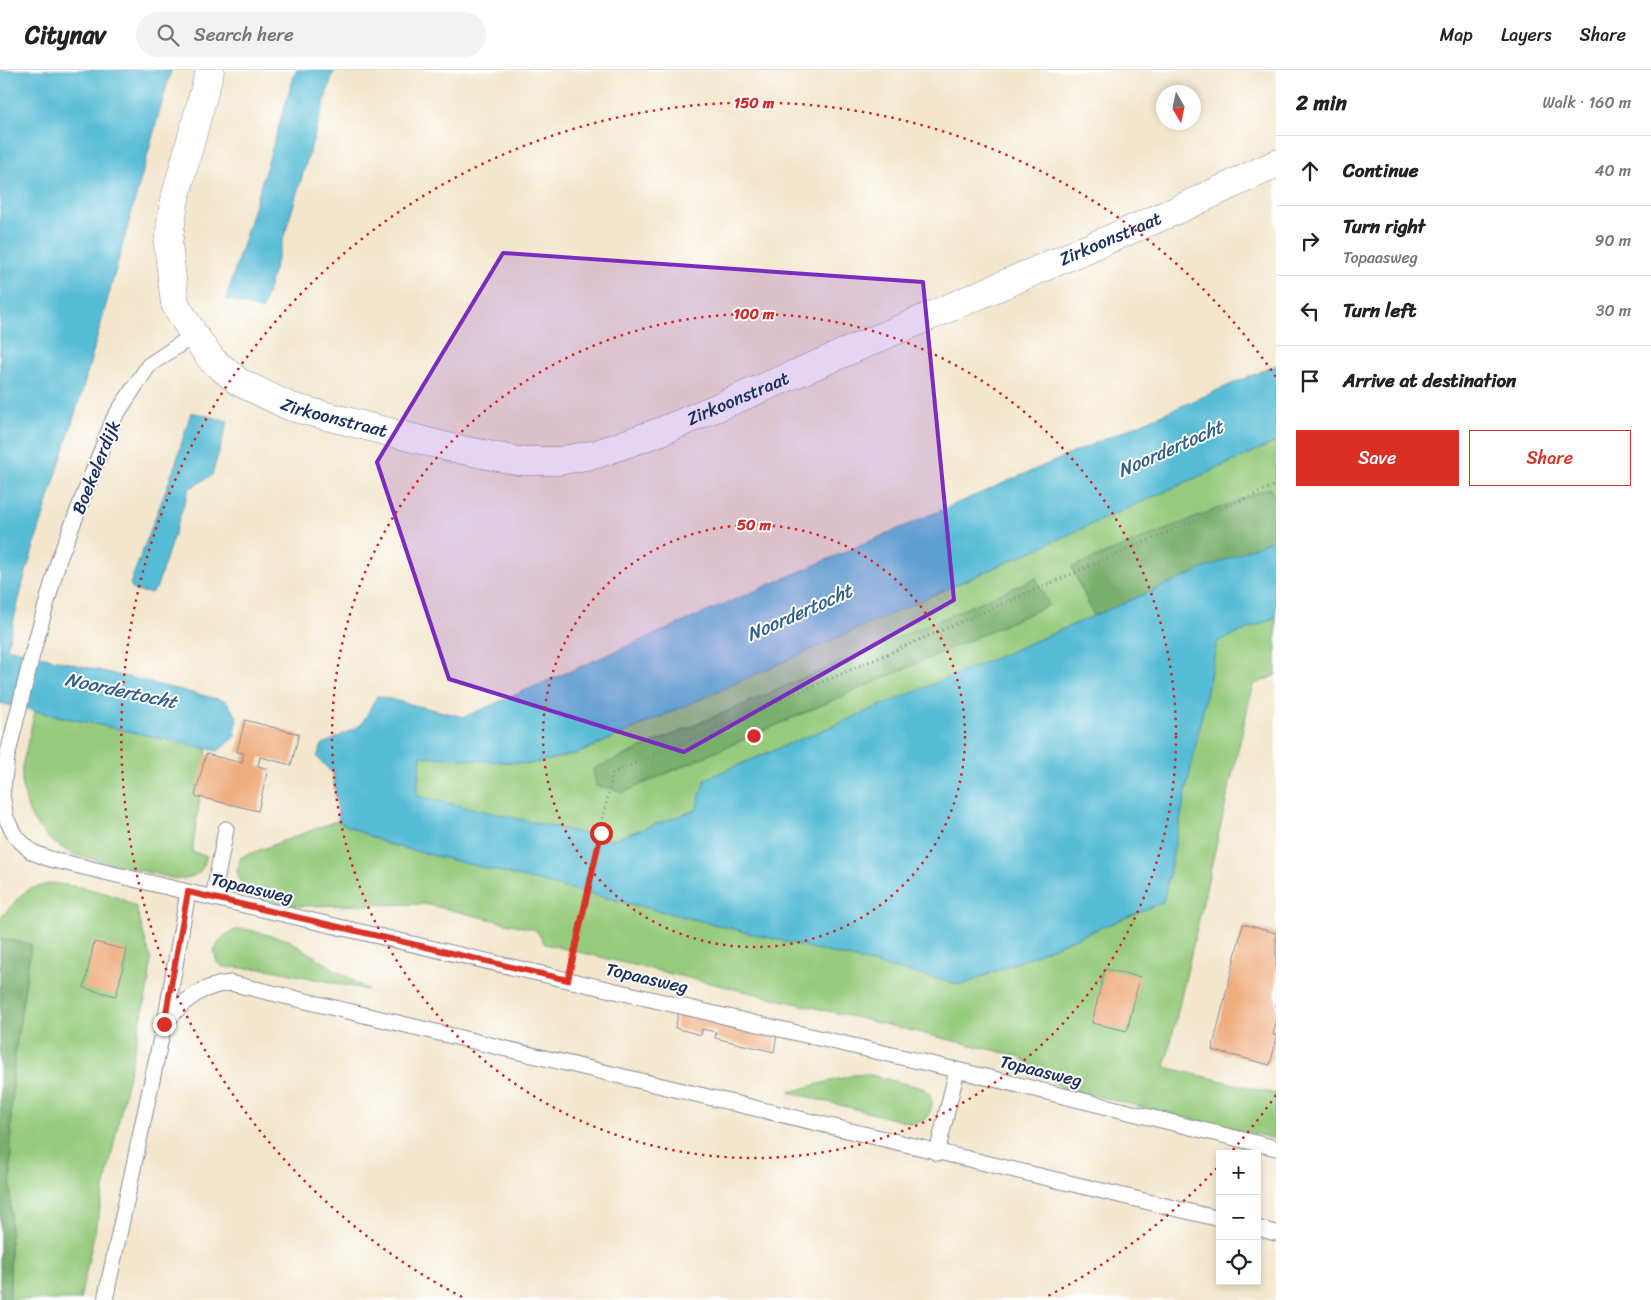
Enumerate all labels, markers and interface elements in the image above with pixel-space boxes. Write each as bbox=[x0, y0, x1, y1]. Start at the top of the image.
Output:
search box bbox=[136, 12, 486, 57]
text: Citynav bbox=[25, 14, 106, 56]
text: Search here bbox=[194, 18, 294, 51]
text: Map bbox=[1440, 19, 1473, 51]
text: Layers bbox=[1501, 19, 1552, 51]
text: Share bbox=[1580, 19, 1626, 51]
icon: search bbox=[154, 21, 182, 49]
text: 2 min bbox=[1296, 84, 1347, 122]
north arrow bbox=[1156, 85, 1201, 130]
text: Walk · 160 m bbox=[1542, 88, 1631, 117]
text: 150 m bbox=[734, 90, 775, 116]
text: Continue bbox=[1343, 154, 1419, 187]
text: 40 m bbox=[1594, 156, 1631, 185]
icon: ahead bbox=[1296, 157, 1324, 185]
street label: Zirkoonstraat bbox=[1054, 202, 1167, 275]
text: Turn right bbox=[1343, 210, 1425, 243]
text: 90 m bbox=[1595, 226, 1631, 255]
icon: right bbox=[1296, 227, 1324, 255]
text: Topaasweg bbox=[1343, 243, 1418, 272]
text: Turn left bbox=[1343, 294, 1416, 327]
text: 30 m bbox=[1596, 296, 1631, 325]
icon: left bbox=[1296, 297, 1324, 325]
text: 100 m bbox=[734, 301, 775, 327]
street label: Zirkoonstraat bbox=[682, 362, 795, 435]
text: Arrive at destination bbox=[1343, 364, 1516, 397]
icon: arrive bbox=[1296, 367, 1324, 395]
street label: Zirkoonstraat bbox=[275, 388, 391, 447]
water label: Noordertocht bbox=[1112, 409, 1231, 486]
street label: Boekelerdijk bbox=[63, 415, 129, 519]
button: Save bbox=[1296, 430, 1459, 486]
button: Share bbox=[1469, 430, 1631, 486]
text: 50 m bbox=[737, 512, 772, 538]
water label: Noordertocht bbox=[741, 573, 860, 650]
water label: Noordertocht bbox=[62, 663, 182, 719]
centre of rings bbox=[745, 727, 763, 745]
route start bbox=[590, 822, 613, 845]
street label: Topaasweg bbox=[207, 863, 297, 913]
street label: Topaasweg bbox=[602, 953, 692, 1003]
route end bbox=[153, 1013, 176, 1036]
street label: Topaasweg bbox=[996, 1045, 1086, 1097]
map controls bbox=[1216, 1150, 1261, 1285]
button: + bbox=[1216, 1150, 1261, 1195]
button: − bbox=[1216, 1195, 1261, 1240]
button: locate bbox=[1216, 1240, 1261, 1285]

